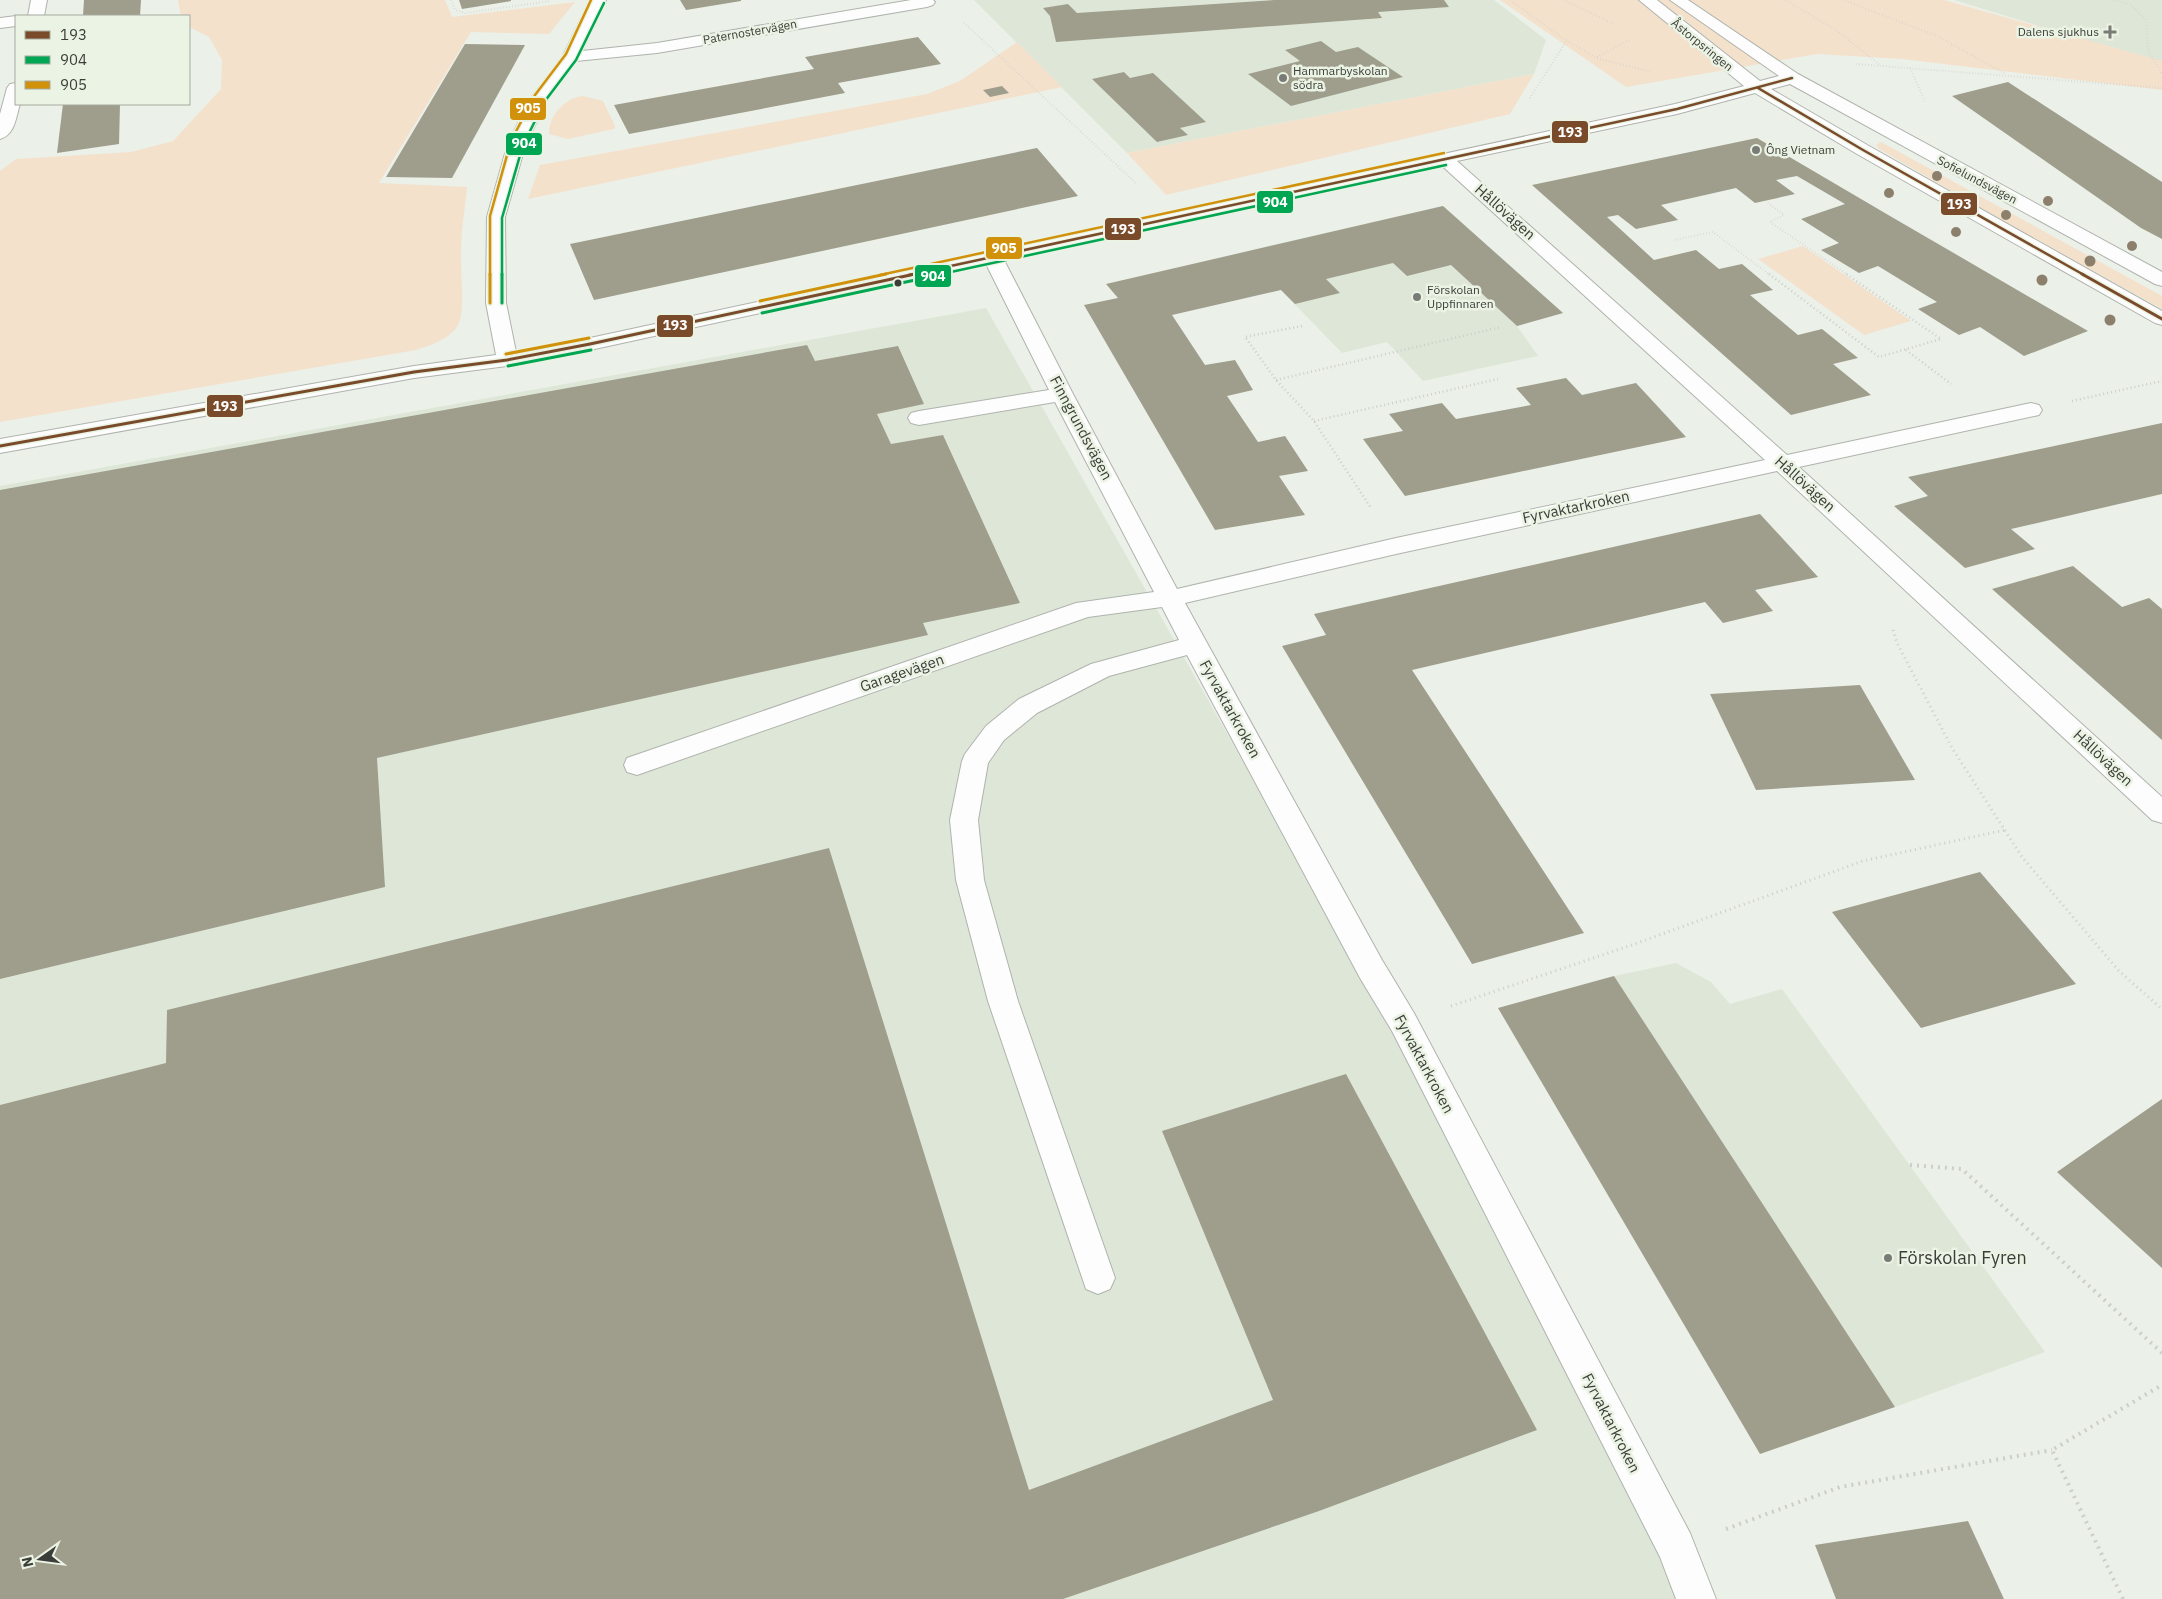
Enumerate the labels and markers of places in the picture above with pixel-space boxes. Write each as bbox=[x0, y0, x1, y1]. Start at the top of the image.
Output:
place label: Dalens sjukhus bbox=[2018, 24, 2099, 39]
marker: Dalens sjukhus bbox=[2103, 25, 2117, 39]
place label: Hammarbyskolan södra bbox=[1293, 63, 1388, 92]
marker: Hammarbyskolan södra bbox=[1277, 72, 1289, 84]
place label: Ông Vietnam bbox=[1766, 142, 1835, 157]
marker: Ông Vietnam bbox=[1750, 144, 1762, 156]
unlabelled marker bbox=[893, 278, 903, 288]
place label: Förskolan Uppfinnaren bbox=[1427, 282, 1494, 311]
marker: Förskolan Uppfinnaren bbox=[1411, 291, 1423, 303]
place label: Förskolan Fyren bbox=[1898, 1246, 2027, 1269]
marker: Förskolan Fyren bbox=[1882, 1252, 1894, 1264]

